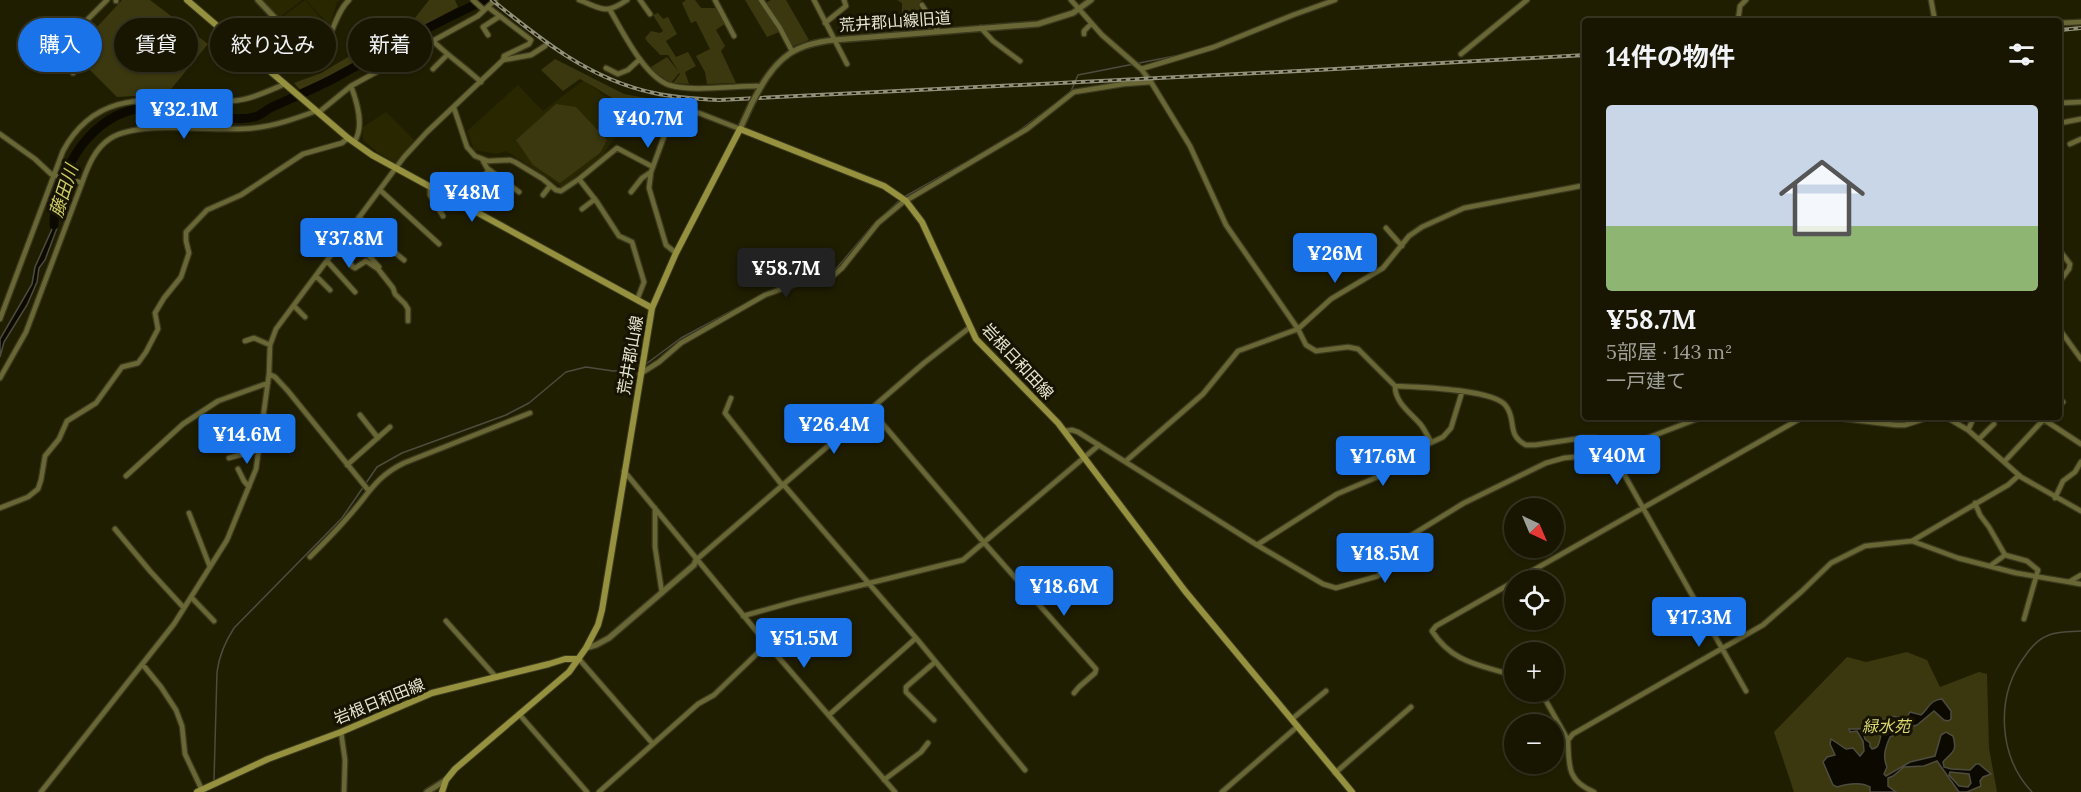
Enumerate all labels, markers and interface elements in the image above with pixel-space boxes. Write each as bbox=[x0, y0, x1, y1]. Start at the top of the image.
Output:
street label: 荒井郡山線旧道 bbox=[838, 7, 952, 35]
chip: 購入 bbox=[18, 18, 102, 72]
chip: 賃貸 bbox=[114, 18, 198, 72]
chip: 絞り込み bbox=[210, 18, 336, 72]
chip: 新着 bbox=[348, 18, 432, 72]
icon: filters bbox=[2005, 38, 2038, 71]
text: 14件の物件 bbox=[1606, 40, 1735, 73]
pin: ¥32.1M bbox=[135, 89, 233, 140]
text: ¥32.1M bbox=[150, 96, 218, 121]
pin: ¥40.7M bbox=[599, 98, 697, 149]
text: ¥40.7M bbox=[613, 105, 683, 130]
icon: home bbox=[1768, 144, 1876, 252]
water label: 藤田川 bbox=[44, 160, 83, 220]
pin: ¥48M bbox=[436, 172, 508, 223]
text: ¥48M bbox=[444, 179, 500, 204]
pin: ¥37.8M bbox=[300, 218, 398, 269]
text: ¥37.8M bbox=[314, 225, 384, 250]
pin: ¥26M bbox=[1299, 233, 1371, 284]
text: ¥26M bbox=[1307, 240, 1363, 265]
pin: ¥58.7M bbox=[737, 248, 835, 299]
text: ¥58.7M bbox=[751, 255, 821, 280]
text: ¥58.7M bbox=[1606, 303, 1696, 336]
street label: 荒井郡山線 bbox=[613, 314, 647, 396]
street label: 岩根日和田線 bbox=[978, 319, 1058, 403]
text: 5部屋 · 143 m² bbox=[1606, 339, 1733, 364]
text: 一戸建て bbox=[1606, 368, 1686, 393]
pin: ¥26.4M bbox=[785, 404, 883, 455]
text: ¥26.4M bbox=[798, 411, 870, 436]
pin: ¥14.6M bbox=[198, 414, 296, 465]
text: ¥14.6M bbox=[212, 421, 282, 446]
pin: ¥40M bbox=[1581, 435, 1653, 486]
pin: ¥17.6M bbox=[1334, 436, 1432, 487]
text: ¥40M bbox=[1588, 442, 1646, 467]
text: ¥17.6M bbox=[1350, 443, 1416, 468]
north arrow bbox=[1504, 498, 1564, 558]
map controls bbox=[1504, 498, 1564, 774]
pin: ¥18.5M bbox=[1336, 533, 1434, 584]
text: ¥18.5M bbox=[1351, 540, 1419, 565]
pin: ¥18.6M bbox=[1015, 566, 1113, 617]
button: locate bbox=[1504, 570, 1564, 630]
text: ¥18.6M bbox=[1029, 573, 1099, 598]
pin: ¥17.3M bbox=[1650, 597, 1748, 648]
text: ¥17.3M bbox=[1666, 604, 1732, 629]
pin: ¥51.5M bbox=[755, 618, 853, 669]
text: ¥51.5M bbox=[770, 625, 838, 650]
button: + bbox=[1504, 642, 1564, 702]
street label: 岩根日和田線 bbox=[331, 674, 427, 728]
button: − bbox=[1504, 714, 1564, 774]
park label: 緑水苑 bbox=[1862, 716, 1913, 736]

